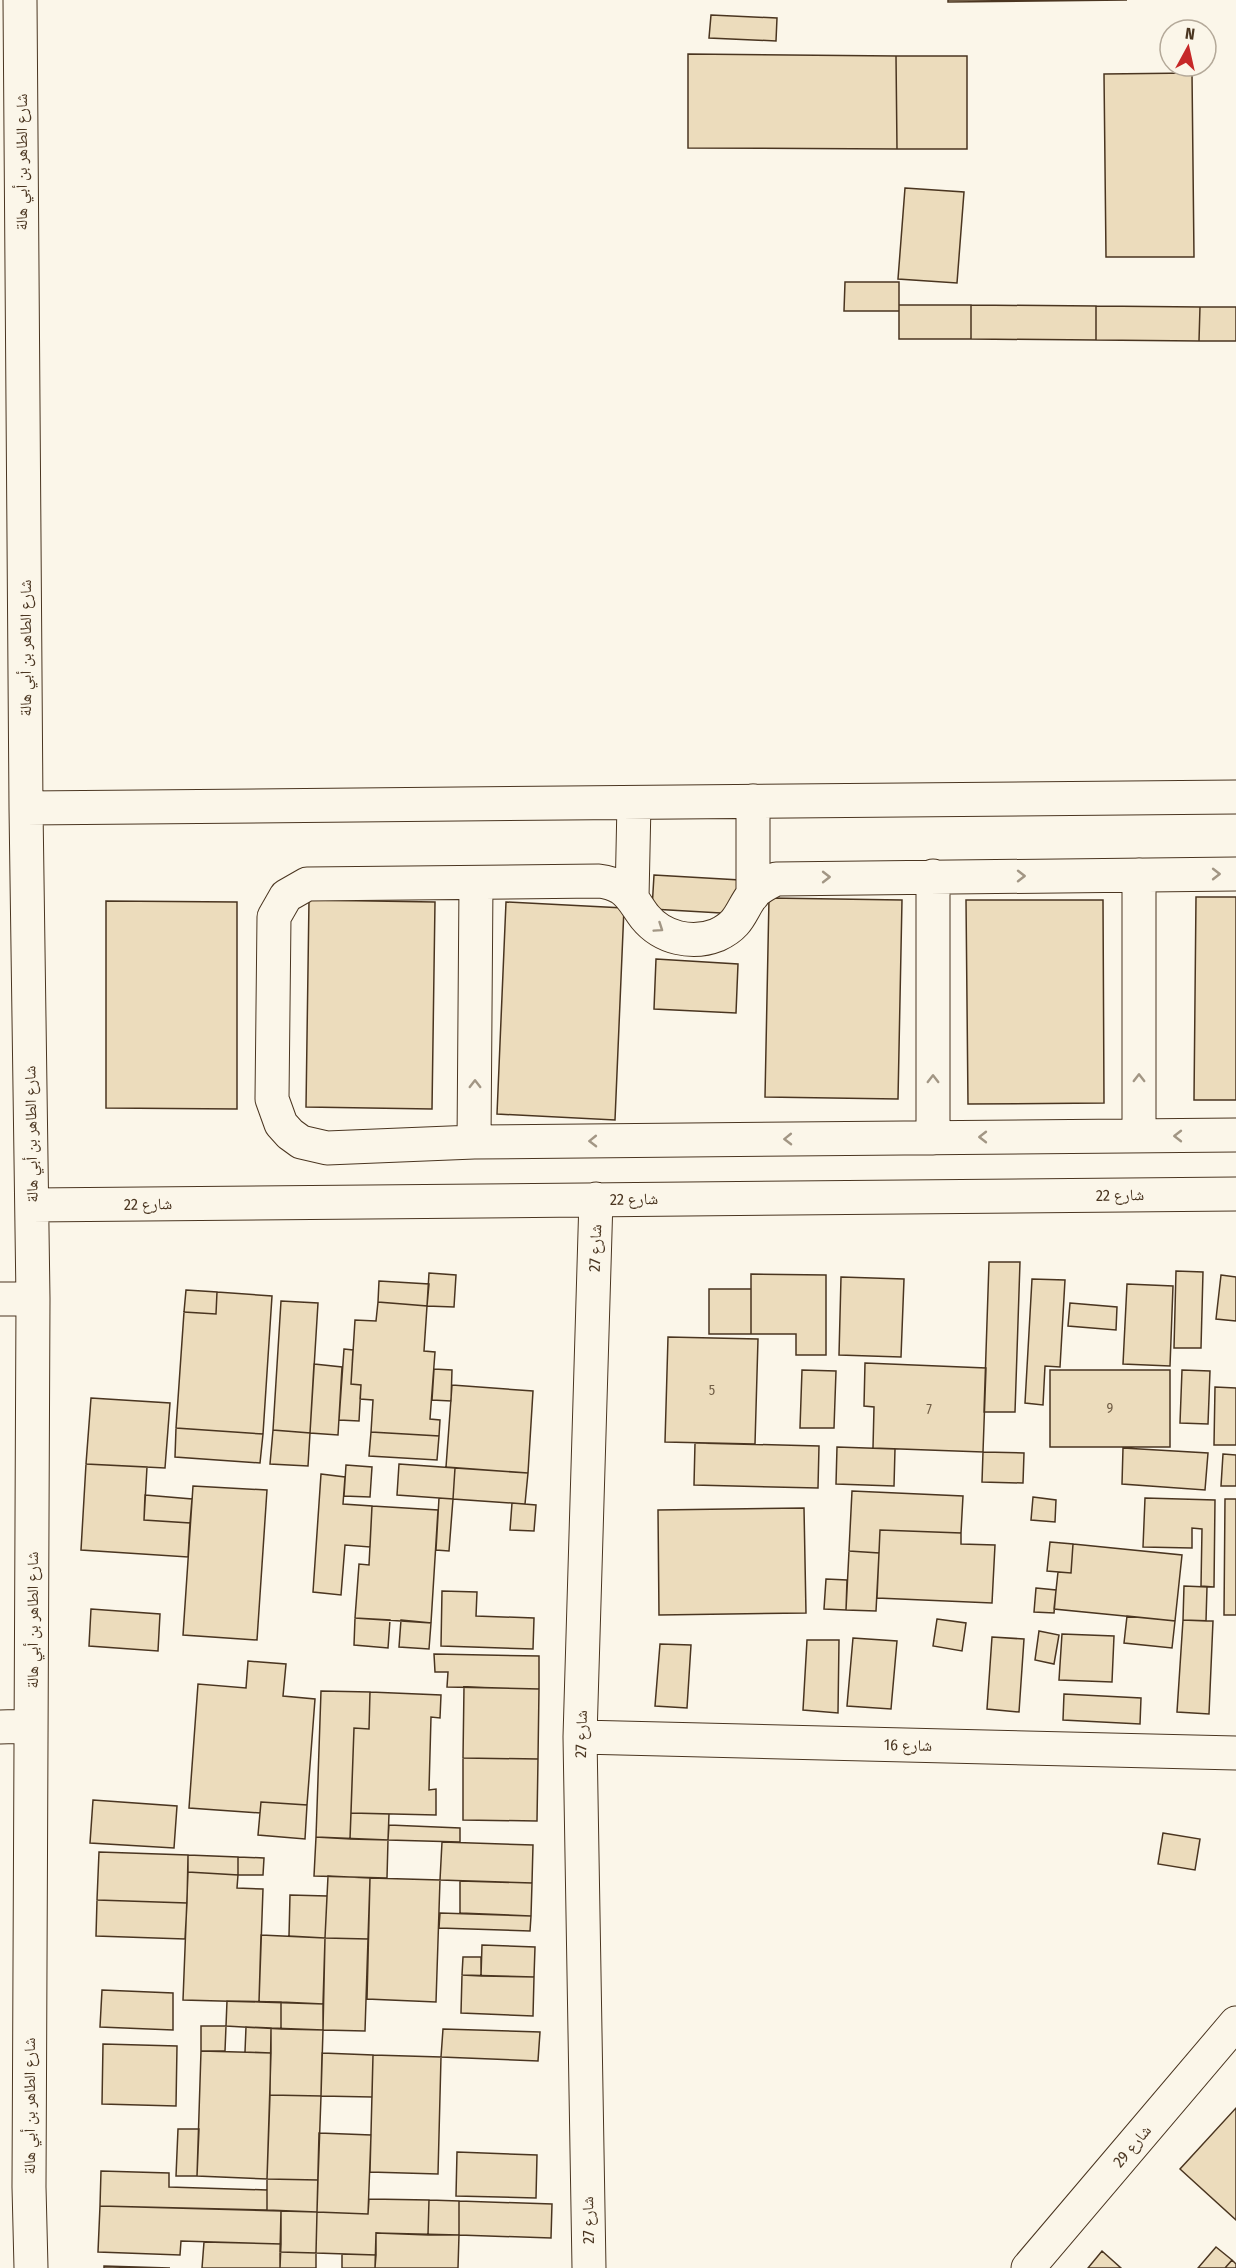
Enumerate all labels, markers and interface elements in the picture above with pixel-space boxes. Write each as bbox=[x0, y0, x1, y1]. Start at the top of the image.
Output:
north arrow bbox=[1158, 18, 1218, 78]
text: N bbox=[1184, 24, 1196, 44]
street label: شارع الطاهر بن أبي هالة bbox=[12, 93, 34, 231]
street label: شارع الطاهر بن أبي هالة bbox=[16, 579, 38, 717]
one-way arrow bbox=[1212, 868, 1221, 880]
one-way arrow bbox=[1017, 870, 1026, 882]
one-way arrow bbox=[822, 871, 831, 883]
one-way arrow bbox=[653, 921, 663, 933]
street label: شارع الطاهر بن أبي هالة bbox=[20, 1065, 45, 1203]
one-way arrow bbox=[1133, 1073, 1145, 1082]
one-way arrow bbox=[927, 1075, 939, 1084]
one-way arrow bbox=[469, 1079, 481, 1088]
one-way arrow bbox=[1173, 1130, 1182, 1142]
one-way arrow bbox=[978, 1131, 987, 1143]
one-way arrow bbox=[783, 1133, 792, 1145]
one-way arrow bbox=[588, 1135, 597, 1147]
street label: شارع 22 bbox=[1096, 1185, 1144, 1206]
street label: شارع 22 bbox=[610, 1189, 658, 1210]
street label: شارع 22 bbox=[124, 1194, 172, 1215]
street label: شارع 27 bbox=[585, 1224, 606, 1272]
house number: 5 bbox=[709, 1382, 715, 1399]
house number: 9 bbox=[1107, 1400, 1114, 1417]
house number: 7 bbox=[926, 1401, 932, 1418]
street label: شارع الطاهر بن أبي هالة bbox=[23, 1551, 45, 1689]
street label: شارع 27 bbox=[571, 1710, 592, 1758]
street label: شارع 16 bbox=[884, 1735, 932, 1756]
street label: شارع الطاهر بن أبي هالة bbox=[20, 2037, 42, 2175]
street label: شارع 29 bbox=[1109, 2121, 1156, 2171]
street label: شارع 27 bbox=[578, 2196, 599, 2244]

